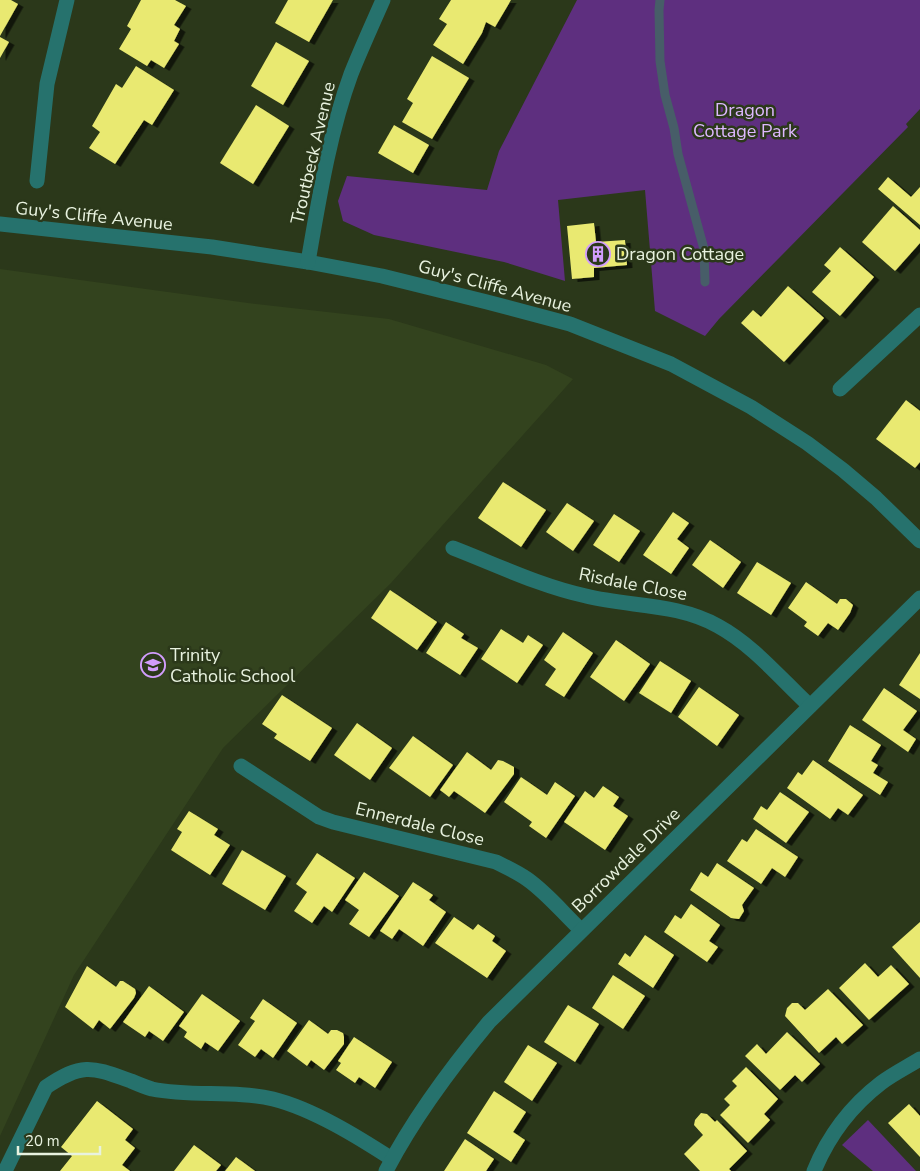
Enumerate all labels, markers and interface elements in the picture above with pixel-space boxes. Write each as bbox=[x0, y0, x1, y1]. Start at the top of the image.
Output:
street label: Troutbeck Avenue bbox=[285, 79, 341, 227]
park label: Dragon Cottage Park bbox=[693, 98, 798, 143]
street label: Guy's Cliffe Avenue bbox=[14, 196, 174, 236]
building icon: Dragon Cottage bbox=[585, 241, 611, 267]
place label: Dragon Cottage bbox=[616, 242, 744, 266]
street label: Guy's Cliffe Avenue bbox=[415, 254, 575, 318]
street label: Risdale Close bbox=[577, 562, 689, 606]
place label: Trinity Catholic School bbox=[170, 643, 296, 688]
school or university icon: Trinity Catholic School bbox=[140, 652, 166, 678]
street label: Ennerdale Close bbox=[353, 796, 487, 852]
street label: Borrowdale Drive bbox=[567, 802, 685, 918]
scale bar bbox=[18, 1124, 100, 1156]
text: 20 m bbox=[25, 1131, 60, 1151]

